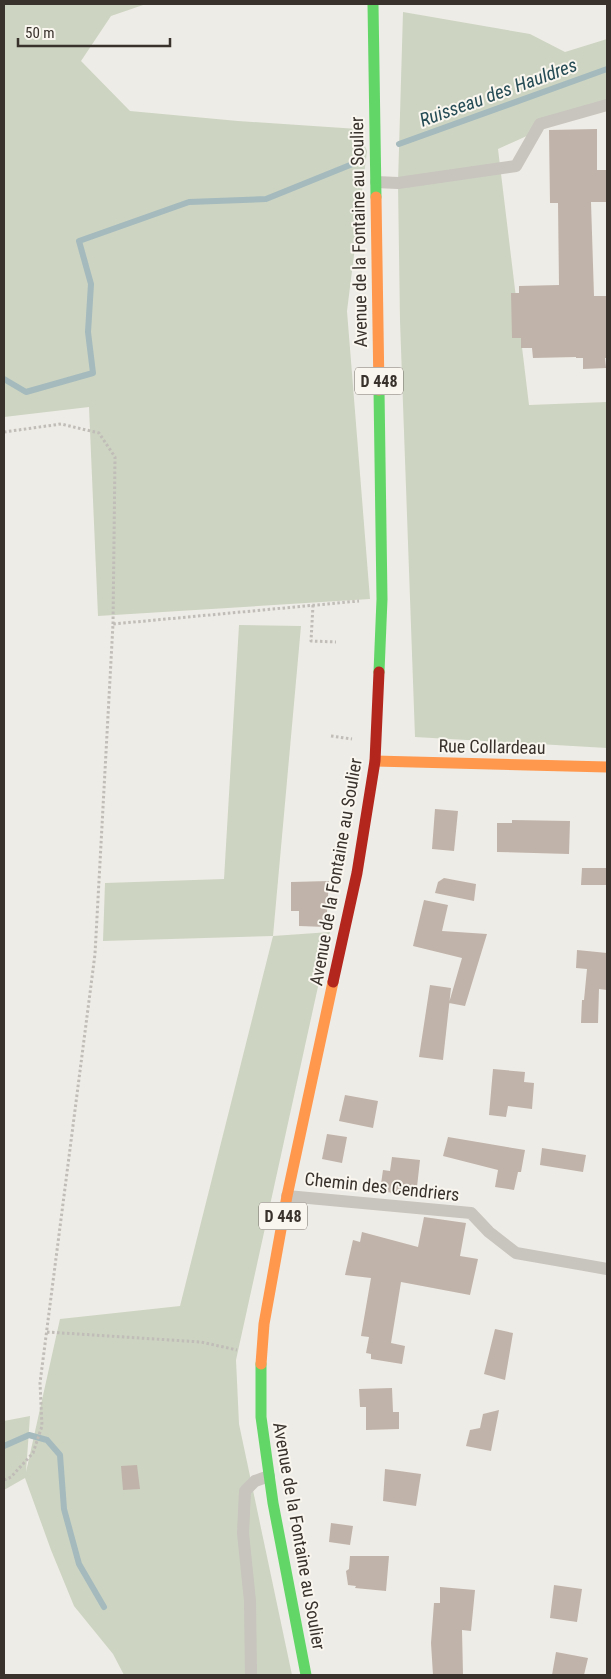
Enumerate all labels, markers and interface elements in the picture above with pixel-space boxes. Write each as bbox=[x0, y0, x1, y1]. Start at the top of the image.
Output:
scale bar bbox=[18, 15, 170, 47]
text: 50 m bbox=[25, 24, 55, 42]
water label: Ruisseau des Hauldres bbox=[416, 53, 580, 132]
street label: Avenue de la Fontaine au Soulier bbox=[346, 116, 371, 347]
road number: D 448 bbox=[355, 368, 403, 394]
street label: Rue Collardeau bbox=[438, 735, 546, 758]
street label: Avenue de la Fontaine au Soulier bbox=[305, 756, 366, 987]
street label: Chemin des Cendriers bbox=[304, 1168, 461, 1205]
road number: D 448 bbox=[259, 1202, 307, 1230]
street label: Avenue de la Fontaine au Soulier bbox=[269, 1421, 330, 1652]

